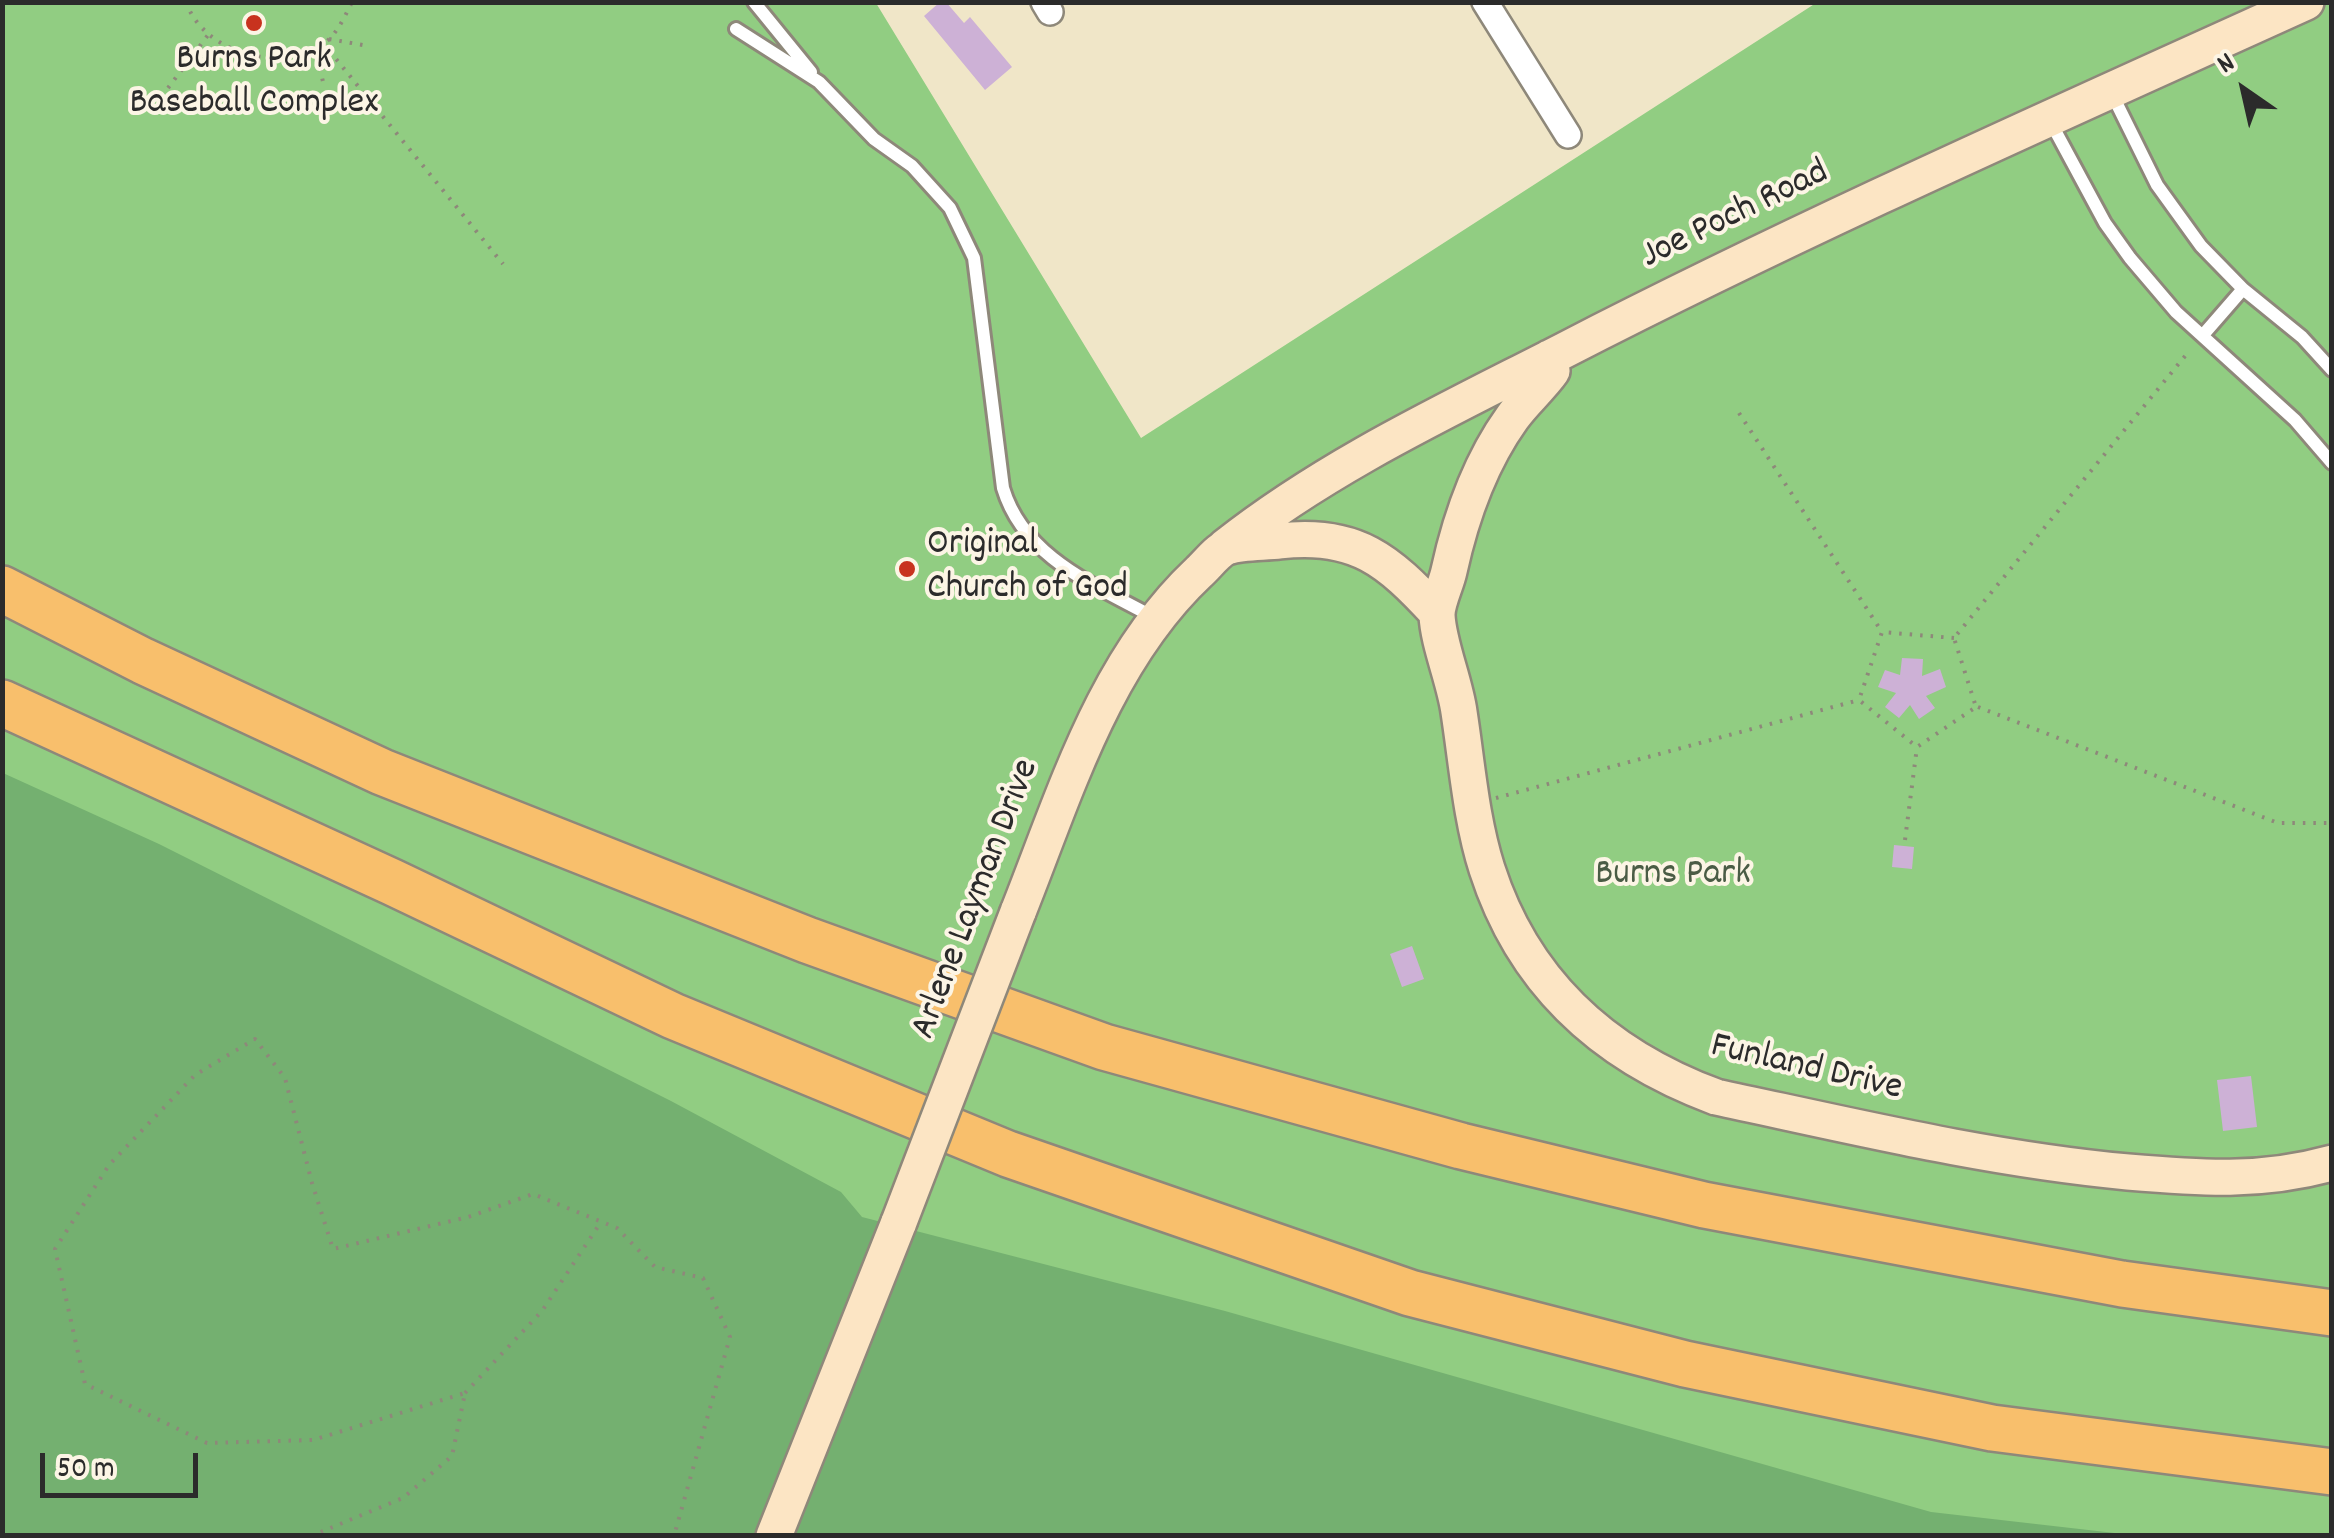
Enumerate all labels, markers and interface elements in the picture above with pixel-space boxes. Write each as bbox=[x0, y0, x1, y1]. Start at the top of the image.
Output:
marker: Burns Park Baseball Complex bbox=[243, 12, 265, 34]
place label: Burns Park Baseball Complex bbox=[130, 39, 378, 128]
north arrow bbox=[2194, 40, 2294, 140]
text: N bbox=[2210, 45, 2244, 86]
street label: Joe Poch Road bbox=[1635, 152, 1837, 282]
place label: Original Church of God bbox=[927, 524, 1128, 614]
marker: Original Church of God bbox=[896, 558, 918, 580]
street label: Arlene Layman Drive bbox=[904, 754, 1052, 1046]
park label: Burns Park bbox=[1595, 854, 1751, 900]
street label: Funland Drive bbox=[1706, 1026, 1906, 1114]
scale bar bbox=[45, 1433, 202, 1495]
text: 50 m bbox=[57, 1449, 115, 1492]

